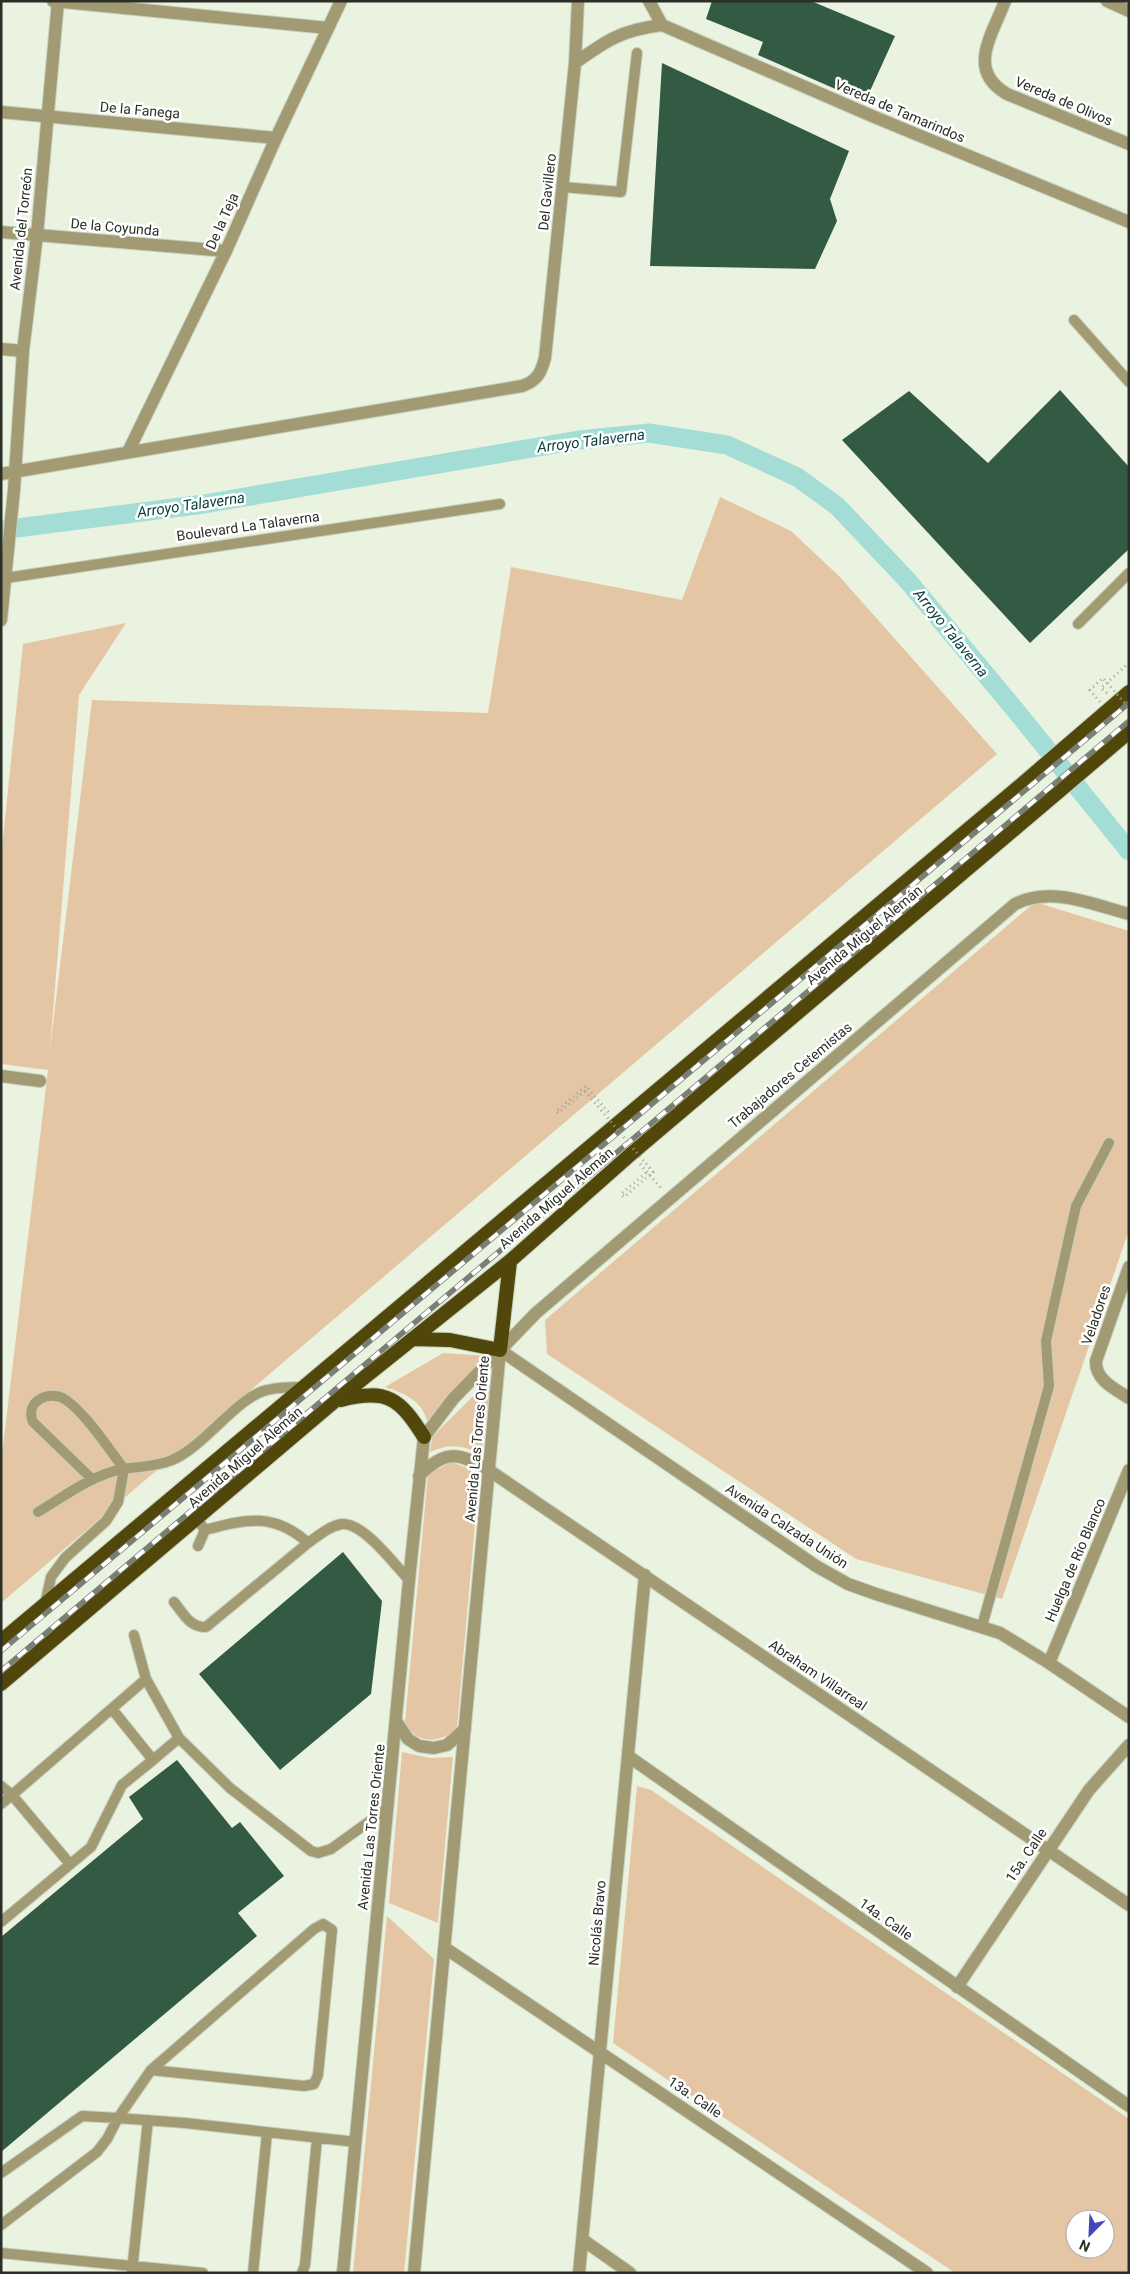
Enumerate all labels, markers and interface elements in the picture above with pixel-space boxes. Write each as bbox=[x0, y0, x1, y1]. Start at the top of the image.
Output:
street label: Vereda de Olivos bbox=[1013, 73, 1115, 129]
street label: Vereda de Tamarindos bbox=[833, 76, 967, 146]
street label: De la Fanega bbox=[99, 99, 181, 121]
street label: Del Gavillero bbox=[535, 153, 559, 231]
street label: Avenida del Torreón bbox=[7, 167, 35, 291]
street label: De la Teja bbox=[202, 190, 242, 252]
street label: De la Coyunda bbox=[70, 215, 160, 239]
water label: Arroyo Talaverna bbox=[535, 425, 646, 457]
water label: Arroyo Talaverna bbox=[135, 489, 246, 522]
street label: Boulevard La Talaverna bbox=[176, 508, 320, 544]
water label: Arroyo Talaverna bbox=[909, 584, 992, 681]
street label: Avenida Miguel Alemán bbox=[803, 882, 925, 988]
street label: Trabajadores Cetemistas bbox=[725, 1019, 855, 1131]
street label: Avenida Miguel Alemán bbox=[496, 1144, 616, 1252]
street label: Veladores bbox=[1078, 1283, 1114, 1347]
street label: Avenida Las Torres Oriente bbox=[462, 1355, 492, 1523]
street label: Avenida Miguel Alemán bbox=[185, 1403, 305, 1511]
street label: Avenida Calzada Unión bbox=[723, 1480, 851, 1572]
street label: Huelga de Río Blanco bbox=[1042, 1496, 1108, 1624]
street label: Abraham Villarreal bbox=[766, 1636, 870, 1714]
street label: Avenida Las Torres Oriente bbox=[354, 1743, 388, 1911]
street label: 15a. Calle bbox=[1002, 1825, 1050, 1885]
street label: Nicolás Bravo bbox=[585, 1880, 609, 1966]
street label: 14a. Calle bbox=[856, 1895, 916, 1943]
street label: 13a. Calle bbox=[665, 2073, 725, 2121]
north arrow bbox=[1065, 2209, 1115, 2259]
text: N bbox=[1077, 2237, 1092, 2255]

